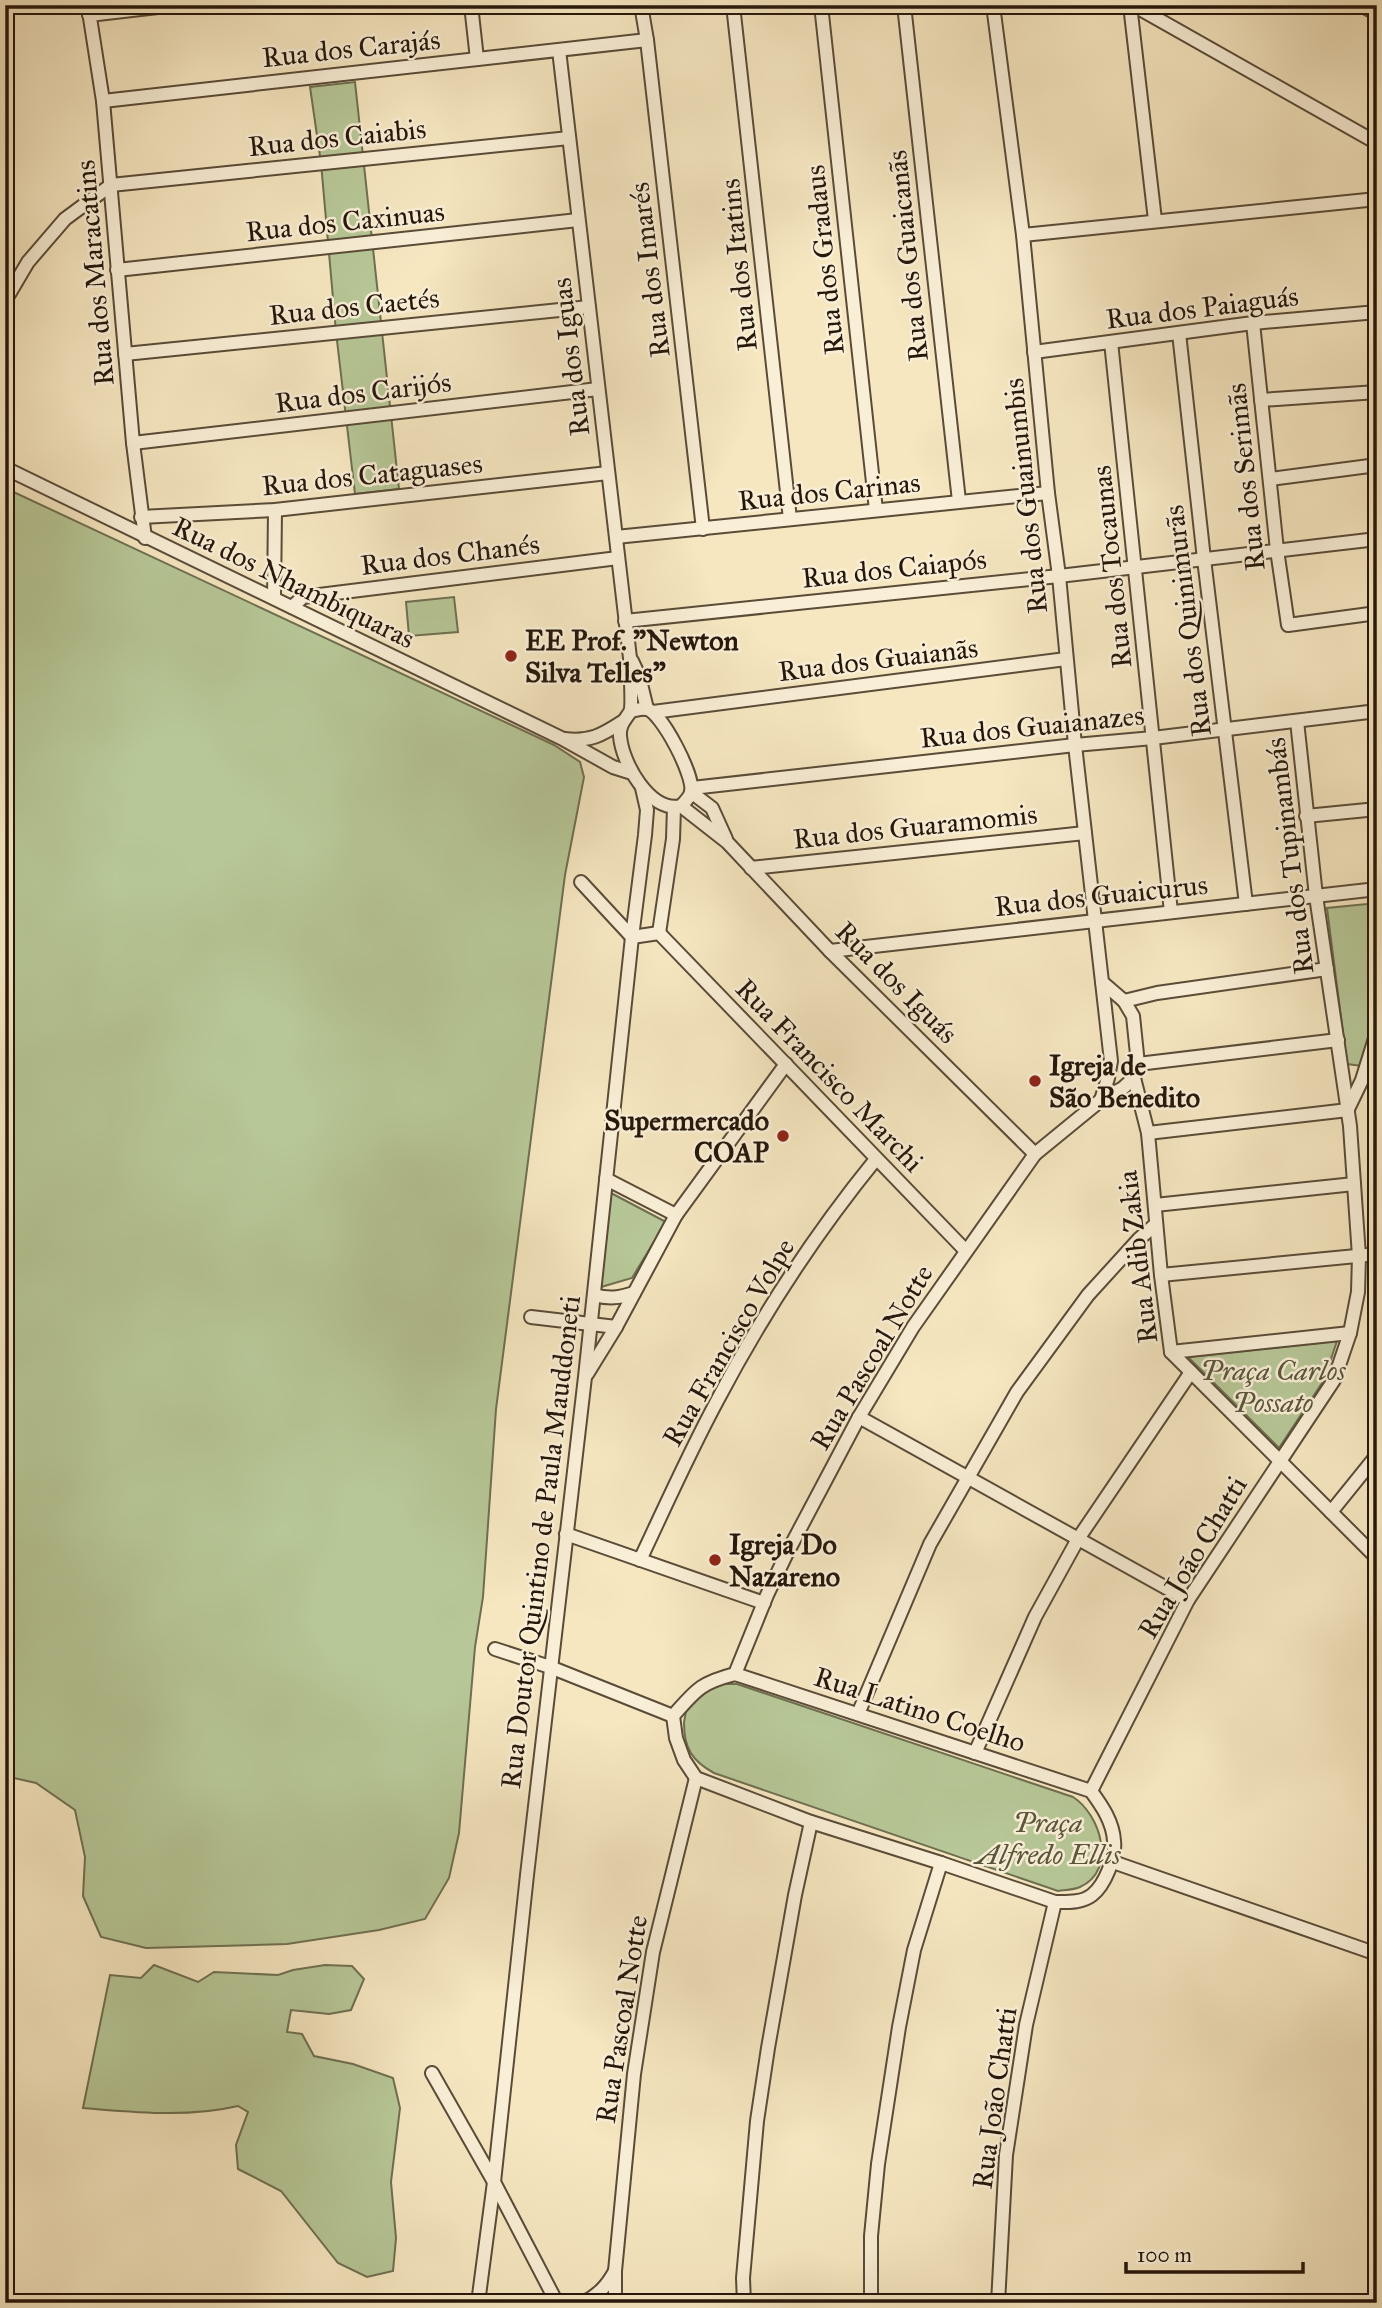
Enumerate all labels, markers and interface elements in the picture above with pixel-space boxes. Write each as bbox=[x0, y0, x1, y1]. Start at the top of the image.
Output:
street label: Rua dos Carajás bbox=[260, 22, 442, 75]
street label: Rua dos Caiabis bbox=[246, 111, 428, 164]
street label: Rua dos Guaicanãs bbox=[879, 148, 936, 363]
street label: Rua dos Maracatins bbox=[67, 159, 122, 387]
street label: Rua dos Gradaus bbox=[797, 163, 852, 357]
street label: Rua dos Itatins bbox=[712, 177, 765, 353]
street label: Rua dos Imarés bbox=[621, 180, 678, 360]
street label: Rua dos Caxinuas bbox=[244, 194, 446, 249]
street label: Rua dos Iguas bbox=[543, 276, 598, 438]
street label: Rua dos Paiaguás bbox=[1104, 278, 1300, 337]
street label: Rua dos Caetés bbox=[267, 280, 441, 333]
street label: Rua dos Carijós bbox=[273, 364, 453, 421]
street label: Rua dos Guainumbis bbox=[996, 377, 1055, 615]
street label: Rua dos Serimãs bbox=[1218, 381, 1273, 572]
street label: Rua dos Cataguases bbox=[260, 446, 484, 503]
street label: Rua dos Tocaunas bbox=[1083, 464, 1140, 670]
street label: Rua dos Carinas bbox=[736, 465, 922, 518]
street label: Rua dos Quinimurãs bbox=[1156, 503, 1219, 739]
street label: Rua dos Nhambiquaras bbox=[167, 509, 421, 656]
street label: Rua dos Chanés bbox=[358, 526, 542, 583]
street label: Rua dos Caiapós bbox=[800, 541, 988, 596]
place label: EE Prof. "Newton Silva Telles" bbox=[525, 623, 739, 690]
street label: Rua dos Guaianãs bbox=[776, 630, 980, 689]
marker: EE Prof. "Newton Silva Telles" bbox=[503, 648, 519, 664]
street label: Rua dos Guaianazes bbox=[918, 697, 1146, 756]
street label: Rua dos Tupinambás bbox=[1258, 736, 1321, 976]
street label: Rua dos Guaramomis bbox=[791, 796, 1039, 857]
street label: Rua dos Guaicurus bbox=[993, 867, 1209, 924]
street label: Rua dos Iguás bbox=[828, 914, 965, 1051]
street label: Rua Francisco Marchi bbox=[728, 971, 931, 1180]
place label: Igreja de São Benedito bbox=[1049, 1048, 1200, 1115]
marker: Igreja de São Benedito bbox=[1027, 1073, 1043, 1089]
place label: Supermercado COAP bbox=[604, 1103, 769, 1170]
marker: Supermercado COAP bbox=[775, 1128, 791, 1144]
street label: Rua Adib Zakia bbox=[1110, 1168, 1165, 1345]
street label: Rua Francisco Volpe bbox=[655, 1232, 802, 1452]
street label: Rua Pascoal Notte bbox=[802, 1258, 941, 1456]
street label: Rua Doutor Quintino de Paula Mauddoneti bbox=[493, 1293, 588, 1791]
park label: Praça Carlos Possato bbox=[1200, 1353, 1346, 1420]
street label: Rua João Chatti bbox=[1130, 1469, 1255, 1645]
place label: Igreja Do Nazareno bbox=[729, 1527, 840, 1594]
marker: Igreja Do Nazareno bbox=[707, 1552, 723, 1568]
street label: Rua Latino Coelho bbox=[810, 1659, 1030, 1760]
park label: Praça Alfredo Ellis bbox=[972, 1805, 1122, 1872]
street label: Rua Pascoal Notte bbox=[588, 1912, 655, 2126]
street label: Rua João Chatti bbox=[964, 2004, 1025, 2191]
scale bar bbox=[1126, 2231, 1303, 2275]
text: 100 m bbox=[1137, 2242, 1192, 2268]

